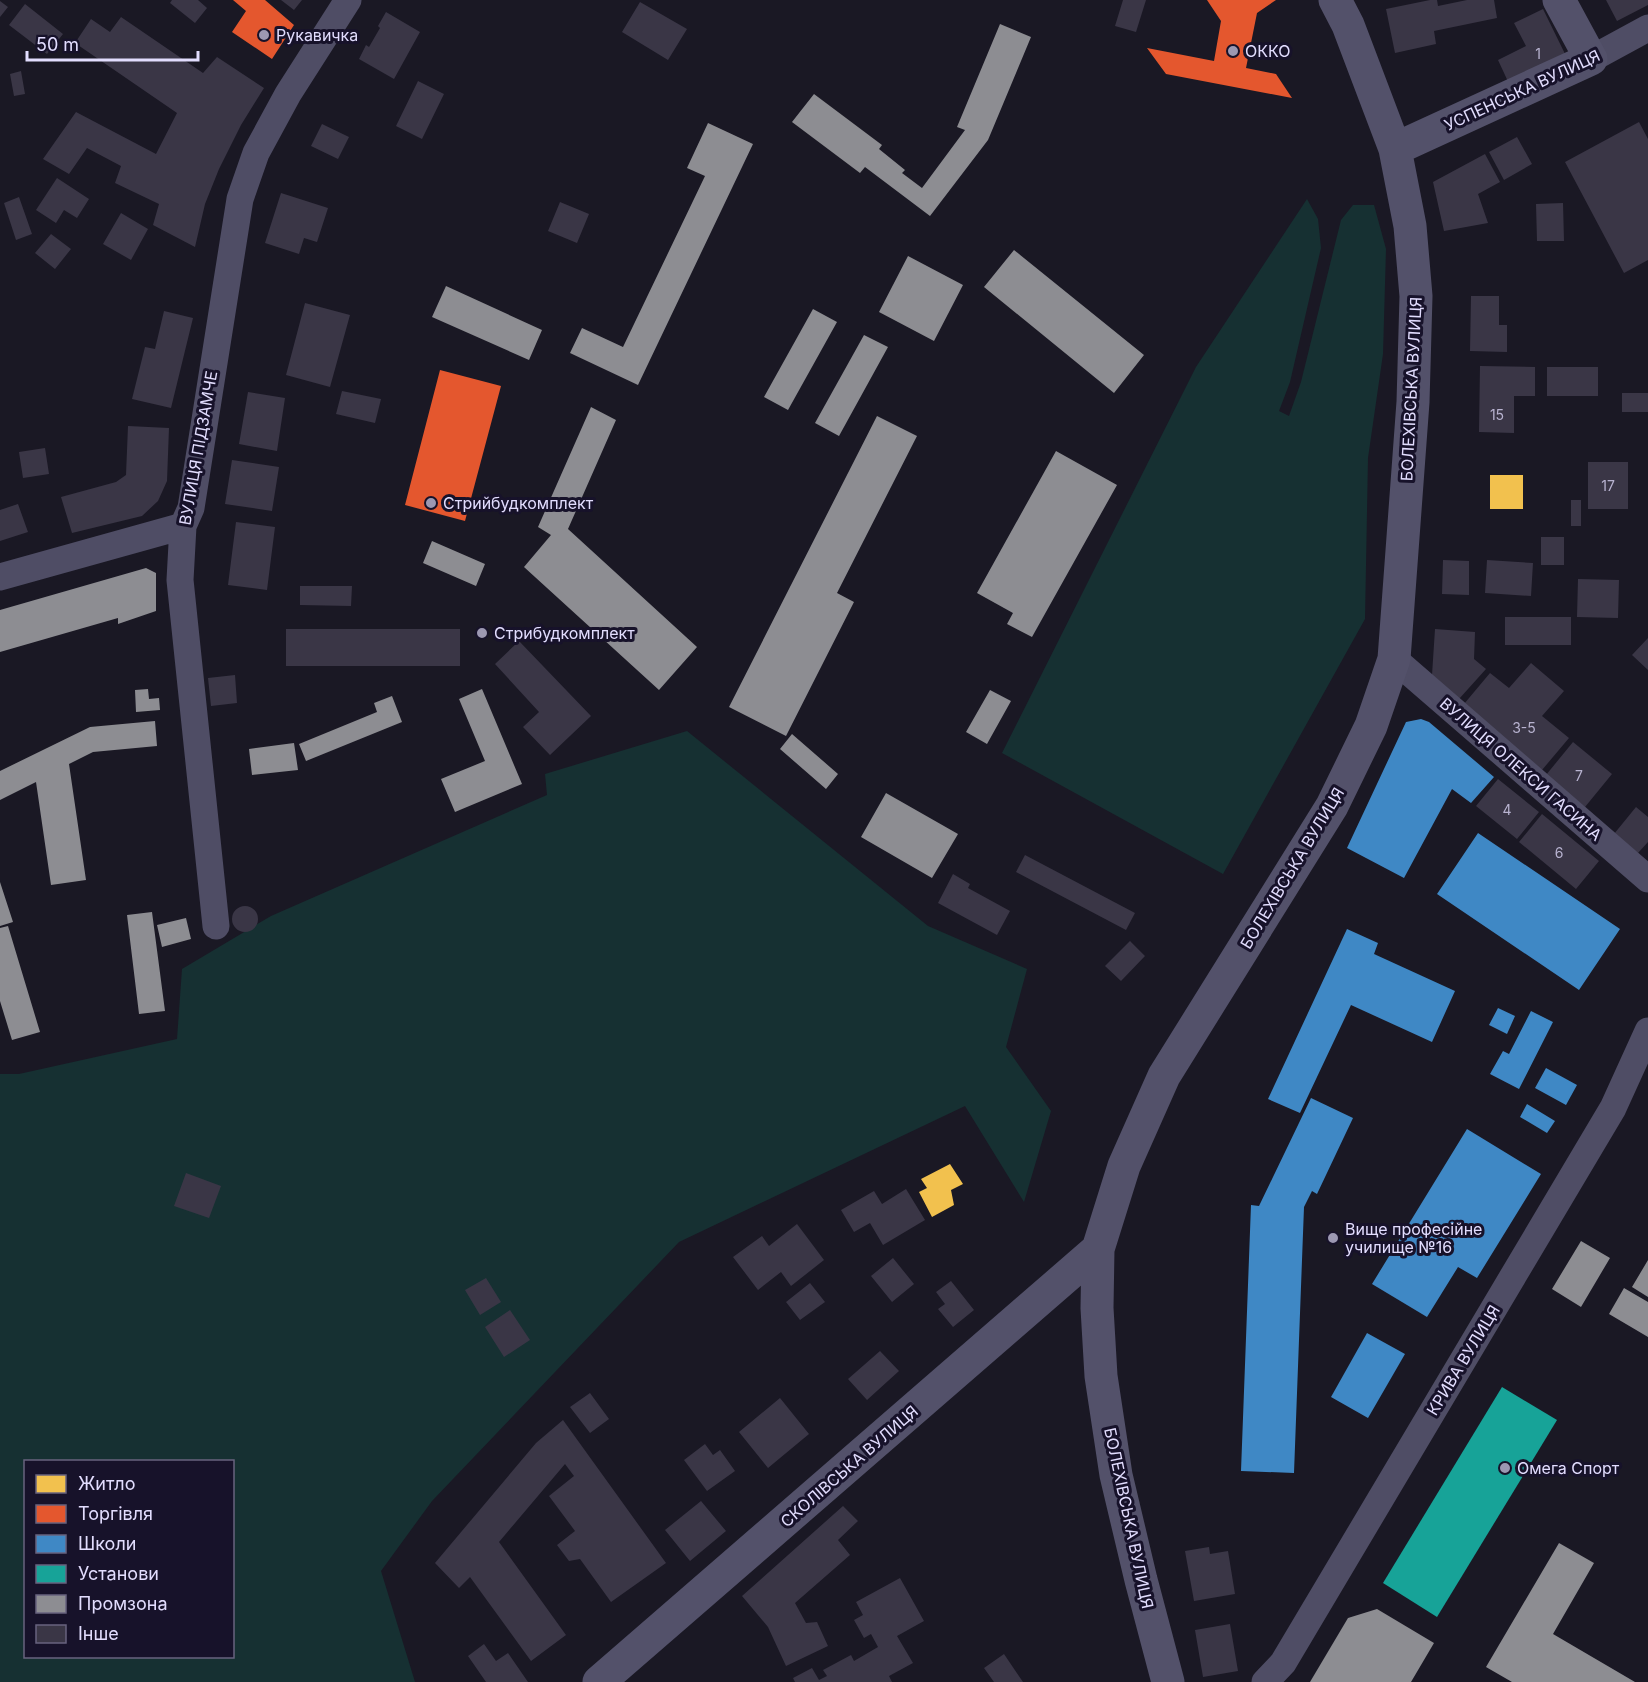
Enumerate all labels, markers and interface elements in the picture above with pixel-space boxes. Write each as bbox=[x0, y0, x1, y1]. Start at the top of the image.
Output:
scale bar bbox=[27, 24, 198, 62]
place label: Рукавичка bbox=[276, 25, 358, 45]
marker: Рукавичка bbox=[257, 28, 271, 42]
text: 50 m bbox=[36, 34, 79, 55]
place label: ОККО bbox=[1245, 41, 1290, 61]
marker: ОККО bbox=[1226, 44, 1240, 58]
street label: УСПЕНСЬКА ВУЛИЦЯ bbox=[1441, 45, 1603, 135]
house number: 1 bbox=[1535, 45, 1541, 62]
street label: БОЛЕХІВСЬКА ВУЛИЦЯ bbox=[1396, 296, 1426, 482]
street label: ВУЛИЦЯ ПІДЗАМЧЕ bbox=[175, 369, 221, 527]
house number: 15 bbox=[1490, 406, 1504, 423]
house number: 17 bbox=[1601, 477, 1615, 494]
place label: Стрийбудкомплект bbox=[443, 493, 594, 513]
marker: Стрийбудкомплект bbox=[424, 496, 438, 510]
place label: Стрибудкомплект bbox=[494, 623, 635, 643]
marker: Стрибудкомплект bbox=[475, 626, 489, 640]
street label: ВУЛИЦЯ ОЛЕКСИ ГАСИНА bbox=[1436, 693, 1606, 845]
house number: 3-5 bbox=[1512, 719, 1536, 736]
house number: 7 bbox=[1575, 767, 1583, 784]
street label: БОЛЕХІВСЬКА ВУЛИЦЯ bbox=[1236, 784, 1348, 952]
house number: 4 bbox=[1502, 801, 1512, 818]
house number: 6 bbox=[1555, 844, 1563, 861]
place label: Вище професійне училище №16 bbox=[1345, 1219, 1482, 1257]
marker: Вище професійне училище №16 bbox=[1326, 1231, 1340, 1245]
street label: КРИВА ВУЛИЦЯ bbox=[1422, 1301, 1504, 1419]
street label: СКОЛІВСЬКА ВУЛИЦЯ bbox=[776, 1401, 922, 1531]
street label: БОЛЕХІВСЬКА ВУЛИЦЯ bbox=[1100, 1426, 1158, 1610]
place label: Омега Спорт bbox=[1517, 1458, 1620, 1478]
legend bbox=[24, 1460, 234, 1658]
marker: Омега Спорт bbox=[1498, 1461, 1512, 1475]
text: Житло bbox=[78, 1473, 135, 1494]
text: Торгівля bbox=[78, 1503, 153, 1524]
text: Школи bbox=[78, 1533, 136, 1554]
text: Установи bbox=[78, 1563, 159, 1584]
text: Промзона bbox=[78, 1593, 168, 1614]
text: Інше bbox=[78, 1623, 119, 1644]

